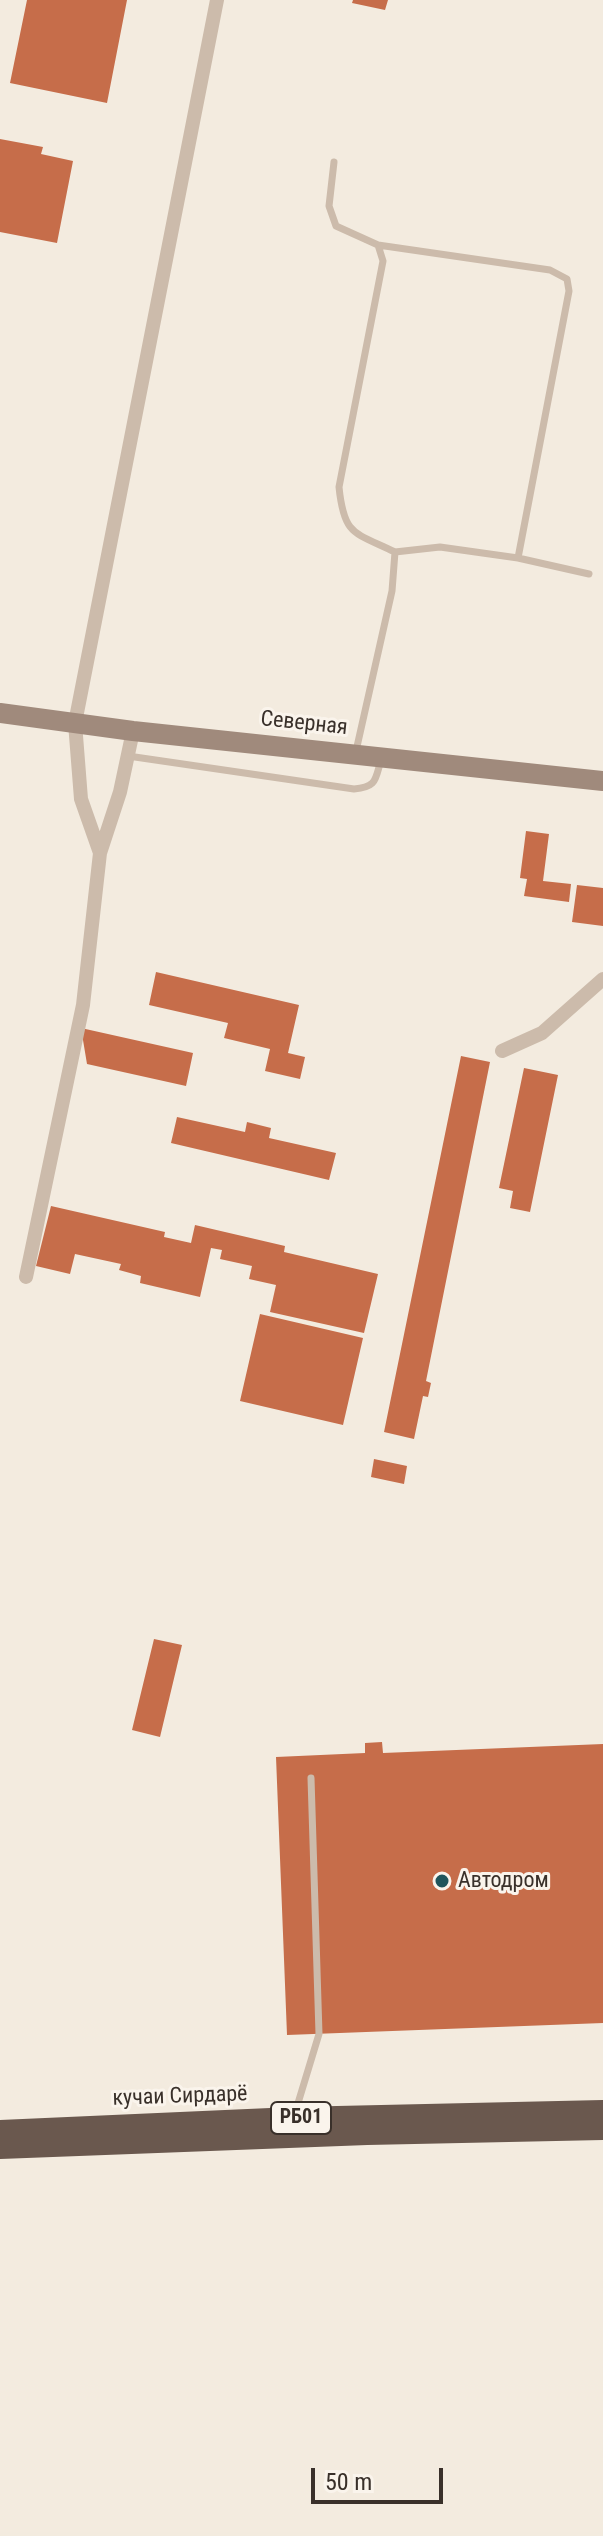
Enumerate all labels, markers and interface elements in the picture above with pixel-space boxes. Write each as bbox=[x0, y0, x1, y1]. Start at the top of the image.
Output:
street label: Северная bbox=[259, 706, 349, 742]
place label: Автодром bbox=[458, 1868, 549, 1894]
marker: Автодром bbox=[433, 1872, 451, 1890]
street label: кучаи Сирдарё bbox=[112, 2081, 248, 2113]
road number: РБ01 bbox=[271, 2102, 331, 2134]
scale bar bbox=[315, 2452, 447, 2502]
text: 50 m bbox=[325, 2468, 372, 2496]

